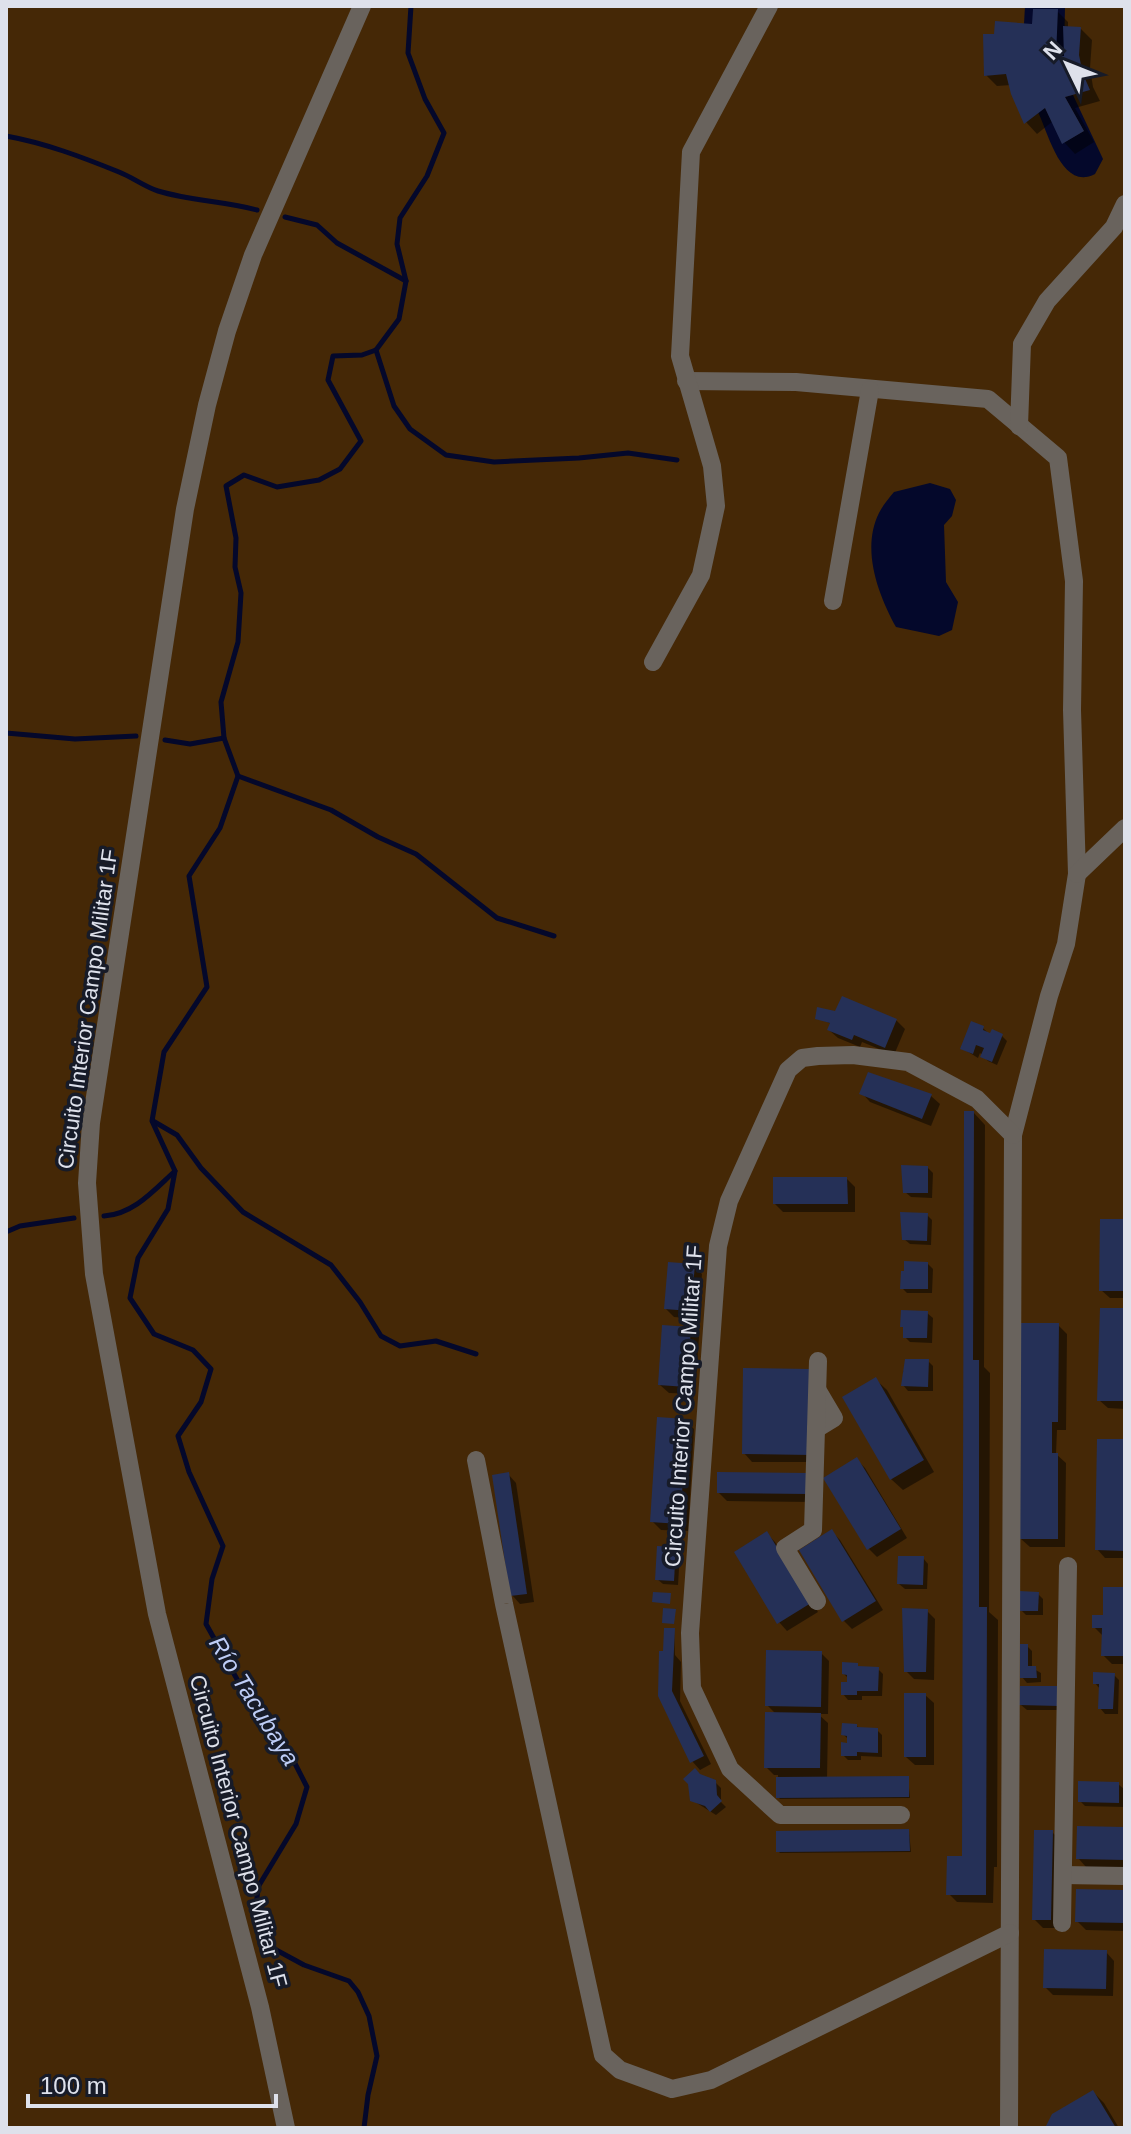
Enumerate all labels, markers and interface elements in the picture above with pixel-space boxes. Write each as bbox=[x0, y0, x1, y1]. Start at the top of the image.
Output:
north arrow bbox=[1027, 24, 1107, 104]
text: N bbox=[1038, 36, 1067, 65]
street label: Circuito Interior Campo Militar 1F bbox=[53, 848, 122, 1171]
street label: Circuito Interior Campo Militar 1F bbox=[660, 1244, 707, 1568]
water label: Río Tacubaya bbox=[204, 1631, 305, 1770]
street label: Circuito Interior Campo Militar 1F bbox=[185, 1672, 292, 1990]
scale bar bbox=[28, 2058, 276, 2108]
text: 100 m bbox=[40, 2072, 107, 2099]

